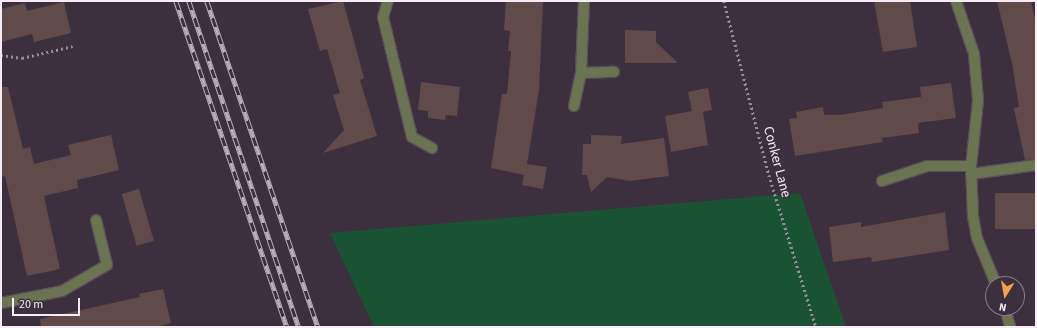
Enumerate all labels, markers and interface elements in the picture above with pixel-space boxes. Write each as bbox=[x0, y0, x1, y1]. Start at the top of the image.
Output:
street label: Conker Lane bbox=[759, 125, 795, 199]
north arrow bbox=[985, 276, 1025, 316]
scale bar bbox=[14, 290, 82, 316]
text: 20 m bbox=[19, 296, 43, 313]
text: N bbox=[998, 299, 1008, 315]

